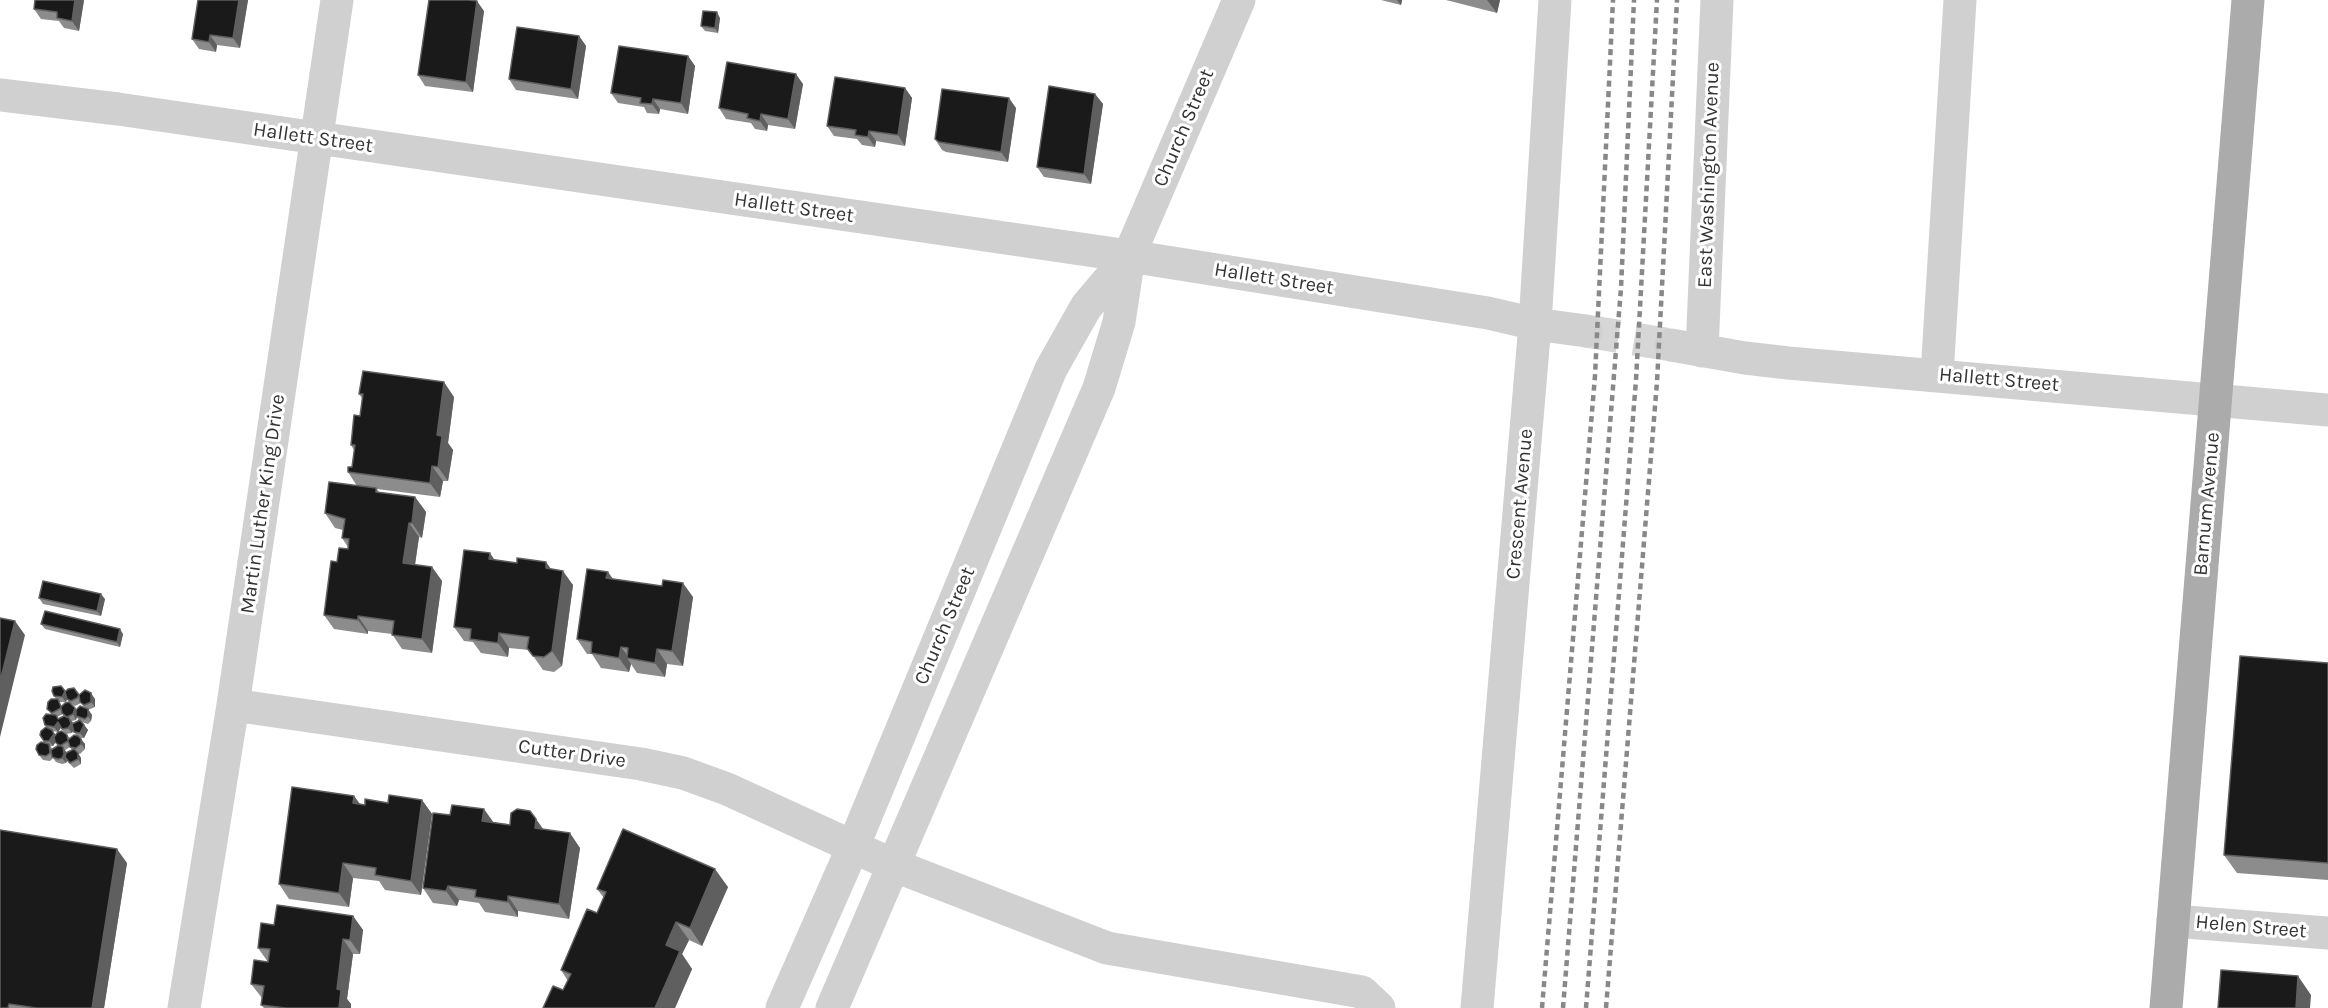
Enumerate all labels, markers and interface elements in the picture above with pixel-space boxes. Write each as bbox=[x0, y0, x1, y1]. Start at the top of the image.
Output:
street label: East Washington Avenue bbox=[1693, 62, 1725, 288]
street label: Church Street bbox=[1148, 65, 1220, 191]
street label: Hallett Street bbox=[252, 118, 374, 158]
street label: Hallett Street bbox=[733, 188, 855, 228]
street label: Hallett Street bbox=[1213, 258, 1335, 300]
street label: Hallett Street bbox=[1938, 363, 2060, 397]
street label: Martin Luther King Drive bbox=[236, 393, 290, 615]
street label: Crescent Avenue bbox=[1501, 428, 1539, 580]
street label: Barnum Avenue bbox=[2189, 431, 2225, 577]
street label: Church Street bbox=[909, 563, 981, 689]
street label: Cutter Drive bbox=[517, 735, 627, 773]
street label: Helen Street bbox=[2195, 910, 2307, 944]

